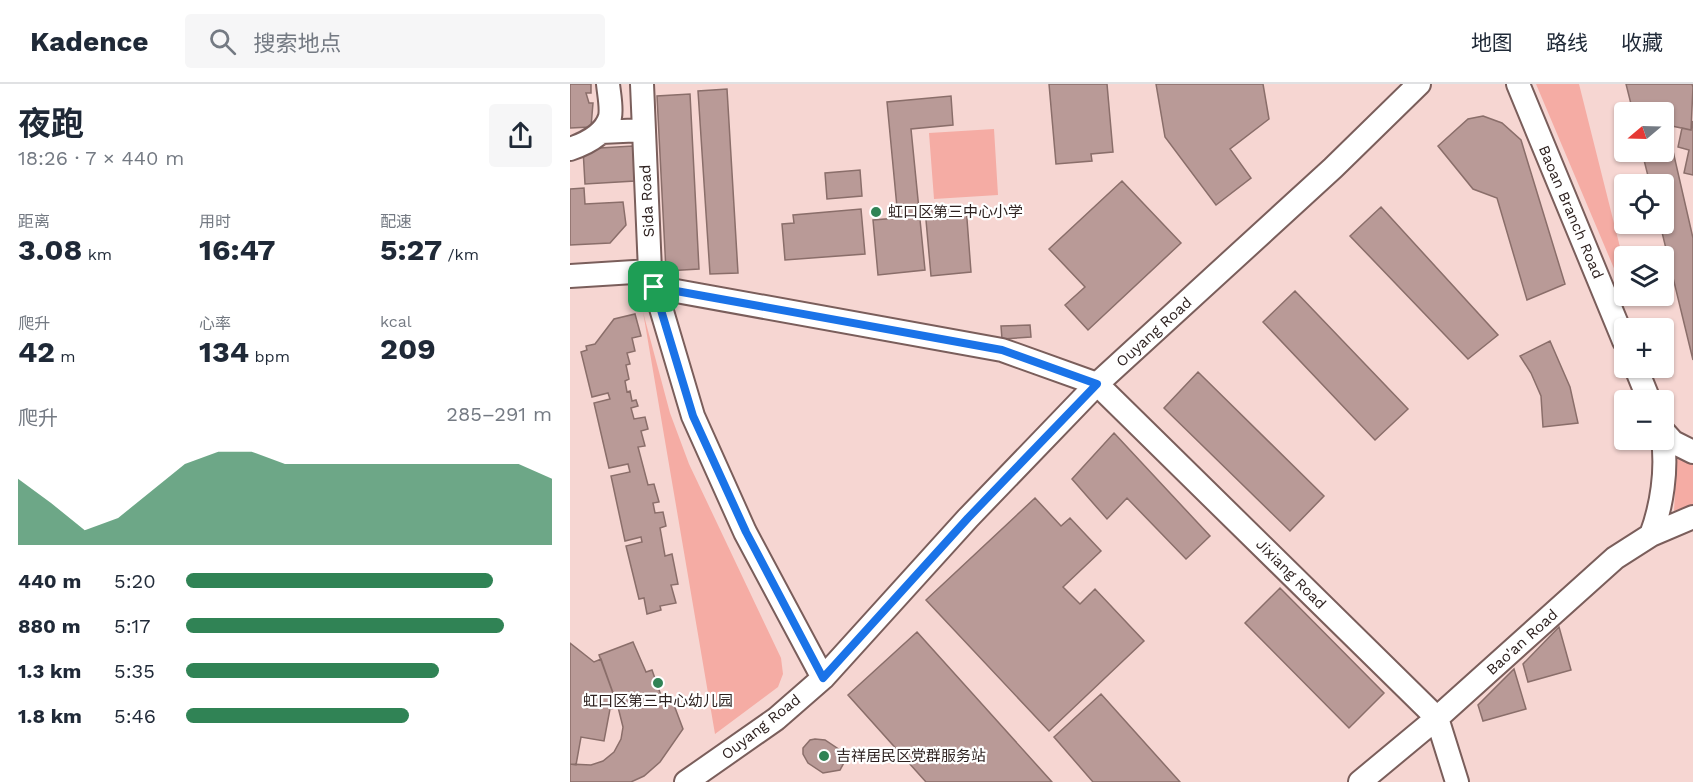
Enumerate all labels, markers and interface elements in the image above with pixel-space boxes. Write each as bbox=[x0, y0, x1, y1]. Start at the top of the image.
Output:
search box bbox=[185, 14, 605, 68]
text: Kadence bbox=[30, 25, 149, 58]
icon: search bbox=[206, 25, 239, 58]
text: 地图 bbox=[1471, 30, 1513, 55]
text: 路线 bbox=[1546, 30, 1588, 55]
text: 收藏 bbox=[1621, 30, 1663, 55]
text: 搜索地点 bbox=[254, 31, 342, 56]
north arrow bbox=[1614, 102, 1674, 162]
map controls bbox=[1614, 102, 1674, 450]
text: 夜跑 bbox=[18, 104, 84, 143]
button: share bbox=[489, 104, 552, 167]
street label: Baoan Branch Road bbox=[1535, 143, 1607, 281]
text: 18:26 · 7 × 440 m bbox=[18, 146, 184, 170]
street label: Sida Road bbox=[636, 164, 658, 238]
button: locate bbox=[1614, 174, 1674, 234]
place label: 虹口区第三中心小学 bbox=[888, 203, 1023, 221]
marker: 虹口区第三中心小学 bbox=[869, 205, 883, 219]
text: 距离 bbox=[18, 212, 50, 231]
text: 用时 bbox=[199, 212, 231, 231]
text: 配速 bbox=[380, 212, 412, 231]
text: 3.08 bbox=[18, 232, 82, 267]
text: 16:47 bbox=[199, 232, 276, 267]
text: 5:27 bbox=[380, 232, 442, 267]
text: km bbox=[82, 245, 112, 264]
text: /km bbox=[442, 245, 479, 264]
button: layers bbox=[1614, 246, 1674, 306]
pin bbox=[628, 261, 679, 312]
icon: arrive bbox=[637, 270, 670, 303]
street label: Ouyang Road bbox=[1112, 293, 1196, 371]
text: kcal bbox=[380, 312, 412, 331]
text: 爬升 bbox=[18, 314, 50, 333]
text: 心率 bbox=[199, 314, 231, 333]
button: + bbox=[1614, 318, 1674, 378]
text: 209 bbox=[380, 331, 436, 366]
text: 42 bbox=[18, 334, 55, 369]
text: 134 bbox=[199, 334, 249, 369]
text: m bbox=[55, 347, 76, 366]
text: bpm bbox=[249, 347, 290, 366]
button: − bbox=[1614, 390, 1674, 450]
text: 285–291 m bbox=[446, 402, 552, 426]
text: 爬升 bbox=[18, 406, 58, 430]
street label: Jixiang Road bbox=[1252, 535, 1330, 613]
text: 440 m bbox=[18, 569, 81, 593]
text: 5:20 bbox=[114, 569, 156, 593]
street label: Bao'an Road bbox=[1483, 605, 1561, 679]
text: 880 m bbox=[18, 614, 81, 638]
text: 5:17 bbox=[114, 614, 151, 638]
text: 1.3 km bbox=[18, 659, 81, 683]
text: 5:35 bbox=[114, 659, 155, 683]
marker: 虹口区第三中心幼儿园 bbox=[651, 676, 665, 690]
street label: Ouyang Road bbox=[718, 691, 804, 763]
place label: 虹口区第三中心幼儿园 bbox=[583, 692, 733, 710]
text: 1.8 km bbox=[18, 704, 82, 728]
text: 5:46 bbox=[114, 704, 156, 728]
place label: 吉祥居民区党群服务站 bbox=[836, 747, 986, 765]
marker: 吉祥居民区党群服务站 bbox=[817, 749, 831, 763]

